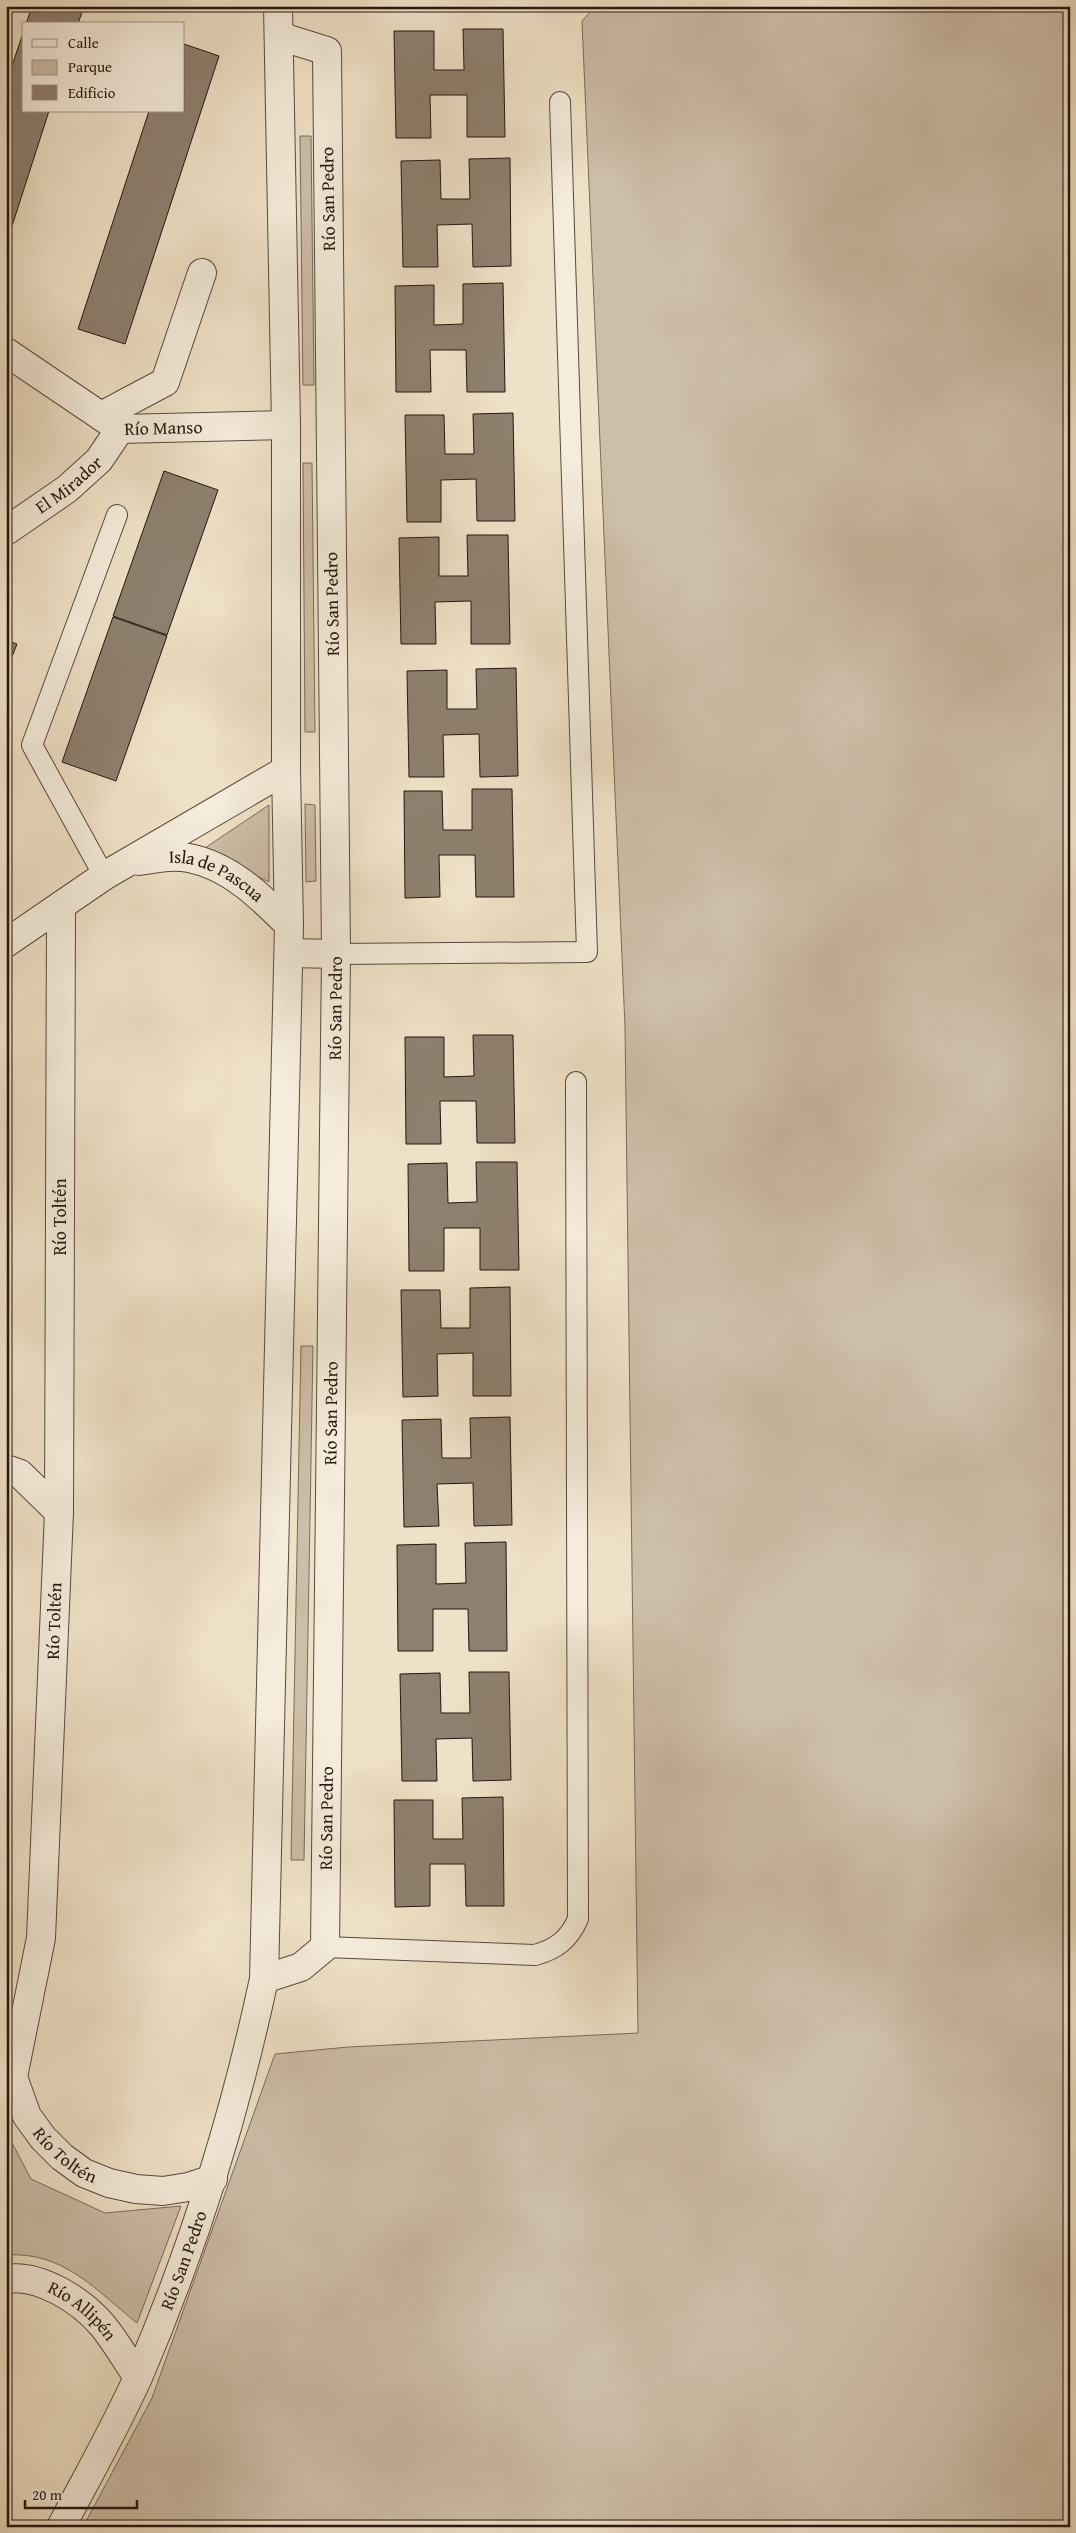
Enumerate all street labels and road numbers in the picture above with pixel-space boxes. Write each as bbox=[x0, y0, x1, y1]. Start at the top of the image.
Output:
street label: Río San Pedro bbox=[313, 147, 342, 251]
street label: Río Manso bbox=[124, 413, 203, 442]
street label: El Mirador bbox=[29, 449, 109, 520]
street label: Río San Pedro bbox=[317, 552, 346, 656]
street label: Isla de Pascua bbox=[168, 843, 271, 908]
street label: Río San Pedro bbox=[321, 956, 349, 1060]
street label: Río Toltén bbox=[46, 1178, 73, 1256]
street label: Río San Pedro bbox=[316, 1361, 344, 1465]
street label: Río Toltén bbox=[39, 1582, 68, 1660]
street label: Río San Pedro bbox=[312, 1766, 340, 1870]
street label: Río Toltén bbox=[26, 2121, 101, 2190]
street label: Río San Pedro bbox=[153, 2207, 213, 2314]
street label: Río Allipén bbox=[44, 2273, 124, 2346]

